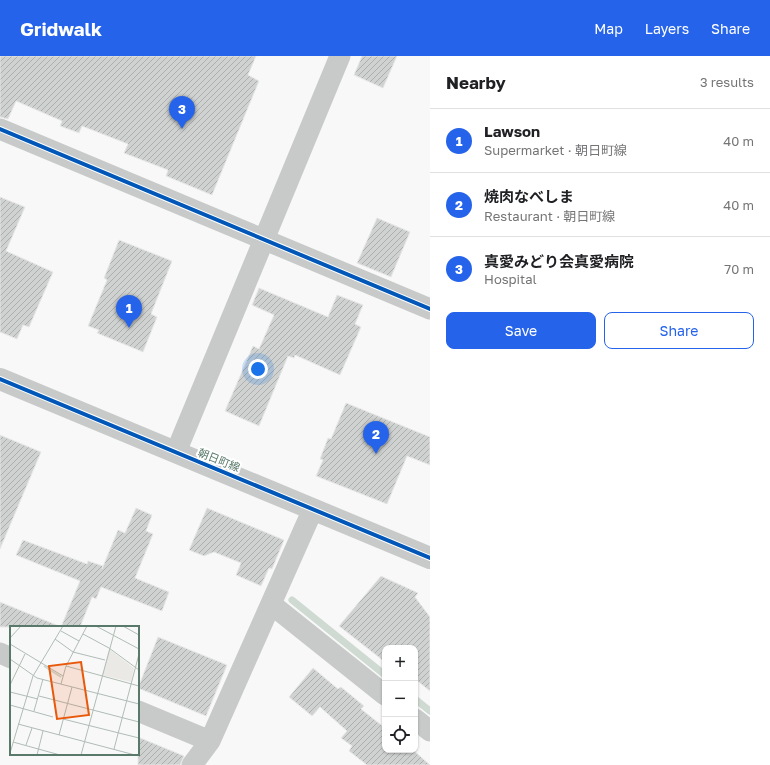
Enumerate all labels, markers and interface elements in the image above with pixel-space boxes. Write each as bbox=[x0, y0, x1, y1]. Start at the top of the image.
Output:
text: Gridwalk bbox=[20, 17, 102, 40]
text: Map bbox=[594, 20, 623, 37]
text: Layers bbox=[645, 20, 689, 37]
text: Share bbox=[711, 20, 750, 37]
text: Nearby bbox=[446, 72, 506, 93]
text: 3 results bbox=[700, 74, 754, 90]
pin: 3 bbox=[169, 96, 195, 129]
text: Lawson bbox=[484, 122, 540, 140]
text: 1 bbox=[456, 133, 462, 149]
text: 40 m bbox=[723, 133, 754, 149]
text: Supermarket · 朝日町線 bbox=[484, 142, 627, 158]
text: 焼肉なべしま bbox=[484, 187, 574, 205]
text: 2 bbox=[455, 197, 463, 213]
text: 40 m bbox=[723, 197, 754, 213]
text: Restaurant · 朝日町線 bbox=[484, 208, 615, 224]
text: 真愛みどり会真愛病院 bbox=[484, 252, 634, 270]
text: 3 bbox=[455, 261, 463, 277]
text: 70 m bbox=[724, 261, 754, 277]
text: Hospital bbox=[484, 271, 537, 287]
pin: 1 bbox=[116, 295, 142, 328]
button: Save bbox=[446, 312, 596, 349]
button: Share bbox=[604, 312, 754, 349]
your location bbox=[248, 359, 268, 379]
pin: 2 bbox=[363, 421, 389, 454]
street label: 朝日町線 bbox=[196, 445, 242, 474]
inset map bbox=[10, 626, 139, 755]
map controls bbox=[382, 645, 418, 753]
button: + bbox=[382, 645, 418, 681]
button: − bbox=[382, 681, 418, 717]
button: locate bbox=[382, 717, 418, 753]

